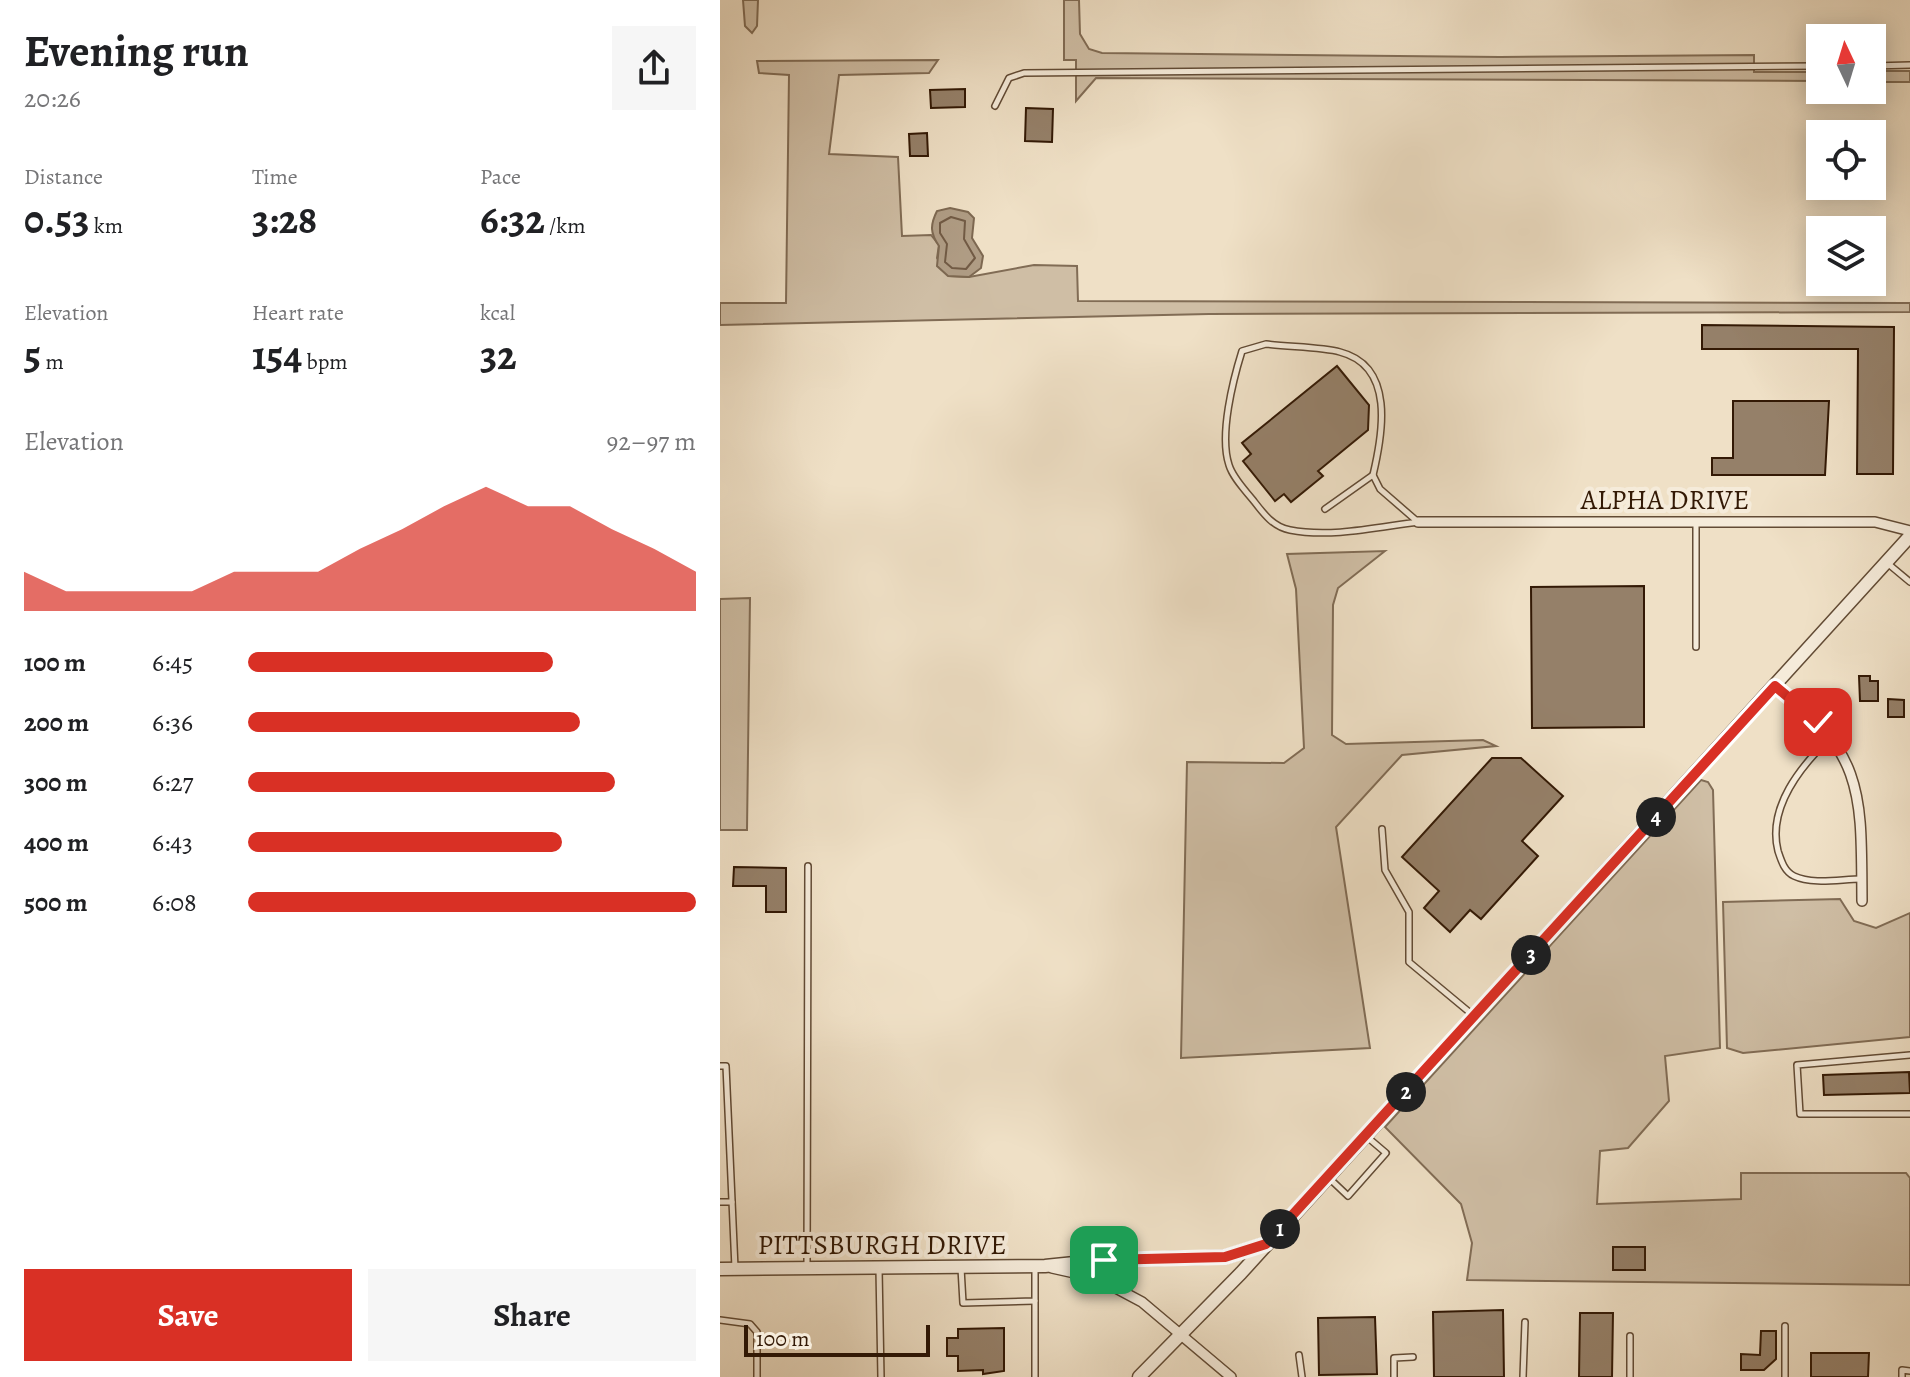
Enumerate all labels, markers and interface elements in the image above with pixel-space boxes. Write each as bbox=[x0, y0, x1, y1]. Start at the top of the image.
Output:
text: Evening run bbox=[24, 21, 249, 81]
north arrow bbox=[1806, 24, 1886, 104]
map controls bbox=[1806, 24, 1886, 296]
button: share bbox=[612, 26, 696, 110]
text: 20:26 bbox=[24, 81, 81, 116]
button: locate bbox=[1806, 120, 1886, 200]
text: Distance bbox=[24, 162, 103, 192]
text: Time bbox=[252, 162, 298, 192]
text: Pace bbox=[480, 162, 521, 192]
text: 0.53 bbox=[24, 192, 89, 247]
text: 3:28 bbox=[252, 192, 317, 247]
text: 6:32 bbox=[480, 192, 545, 247]
text: km bbox=[89, 211, 123, 241]
text: /km bbox=[545, 211, 586, 241]
button: layers bbox=[1806, 216, 1886, 296]
text: Elevation bbox=[24, 298, 108, 328]
text: Heart rate bbox=[252, 298, 344, 328]
text: kcal bbox=[480, 298, 515, 328]
text: 5 bbox=[24, 328, 41, 383]
text: 154 bbox=[252, 328, 302, 383]
text: 32 bbox=[480, 328, 517, 383]
text: m bbox=[41, 347, 64, 377]
text: bpm bbox=[302, 347, 348, 377]
text: Elevation bbox=[24, 424, 124, 459]
text: 92–97 m bbox=[606, 424, 696, 459]
street label: ALPHA DRIVE bbox=[1580, 481, 1749, 519]
text: 100 m bbox=[24, 645, 86, 680]
text: 6:45 bbox=[152, 645, 193, 680]
pin bbox=[1784, 688, 1852, 756]
icon: check bbox=[1796, 700, 1840, 744]
text: 200 m bbox=[24, 705, 89, 740]
text: 6:36 bbox=[152, 705, 193, 740]
text: 300 m bbox=[24, 765, 88, 800]
text: 6:27 bbox=[152, 765, 193, 800]
pin: 4 bbox=[1636, 797, 1676, 837]
text: 4 bbox=[1651, 802, 1661, 832]
text: 400 m bbox=[24, 825, 89, 860]
text: 6:43 bbox=[152, 825, 193, 860]
text: 500 m bbox=[24, 885, 88, 920]
text: 6:08 bbox=[152, 885, 197, 920]
pin: 3 bbox=[1511, 935, 1551, 975]
text: 3 bbox=[1526, 940, 1536, 970]
pin: 2 bbox=[1386, 1072, 1426, 1112]
text: 2 bbox=[1401, 1077, 1411, 1107]
pin: 1 bbox=[1260, 1209, 1300, 1249]
text: 1 bbox=[1276, 1214, 1284, 1244]
street label: PITTSBURGH DRIVE bbox=[757, 1226, 1007, 1264]
pin bbox=[1070, 1226, 1138, 1294]
icon: arrive bbox=[1082, 1238, 1126, 1282]
button: Save bbox=[24, 1269, 352, 1361]
button: Share bbox=[368, 1269, 696, 1361]
scale bar bbox=[744, 1321, 930, 1357]
text: 100 m bbox=[756, 1324, 810, 1354]

